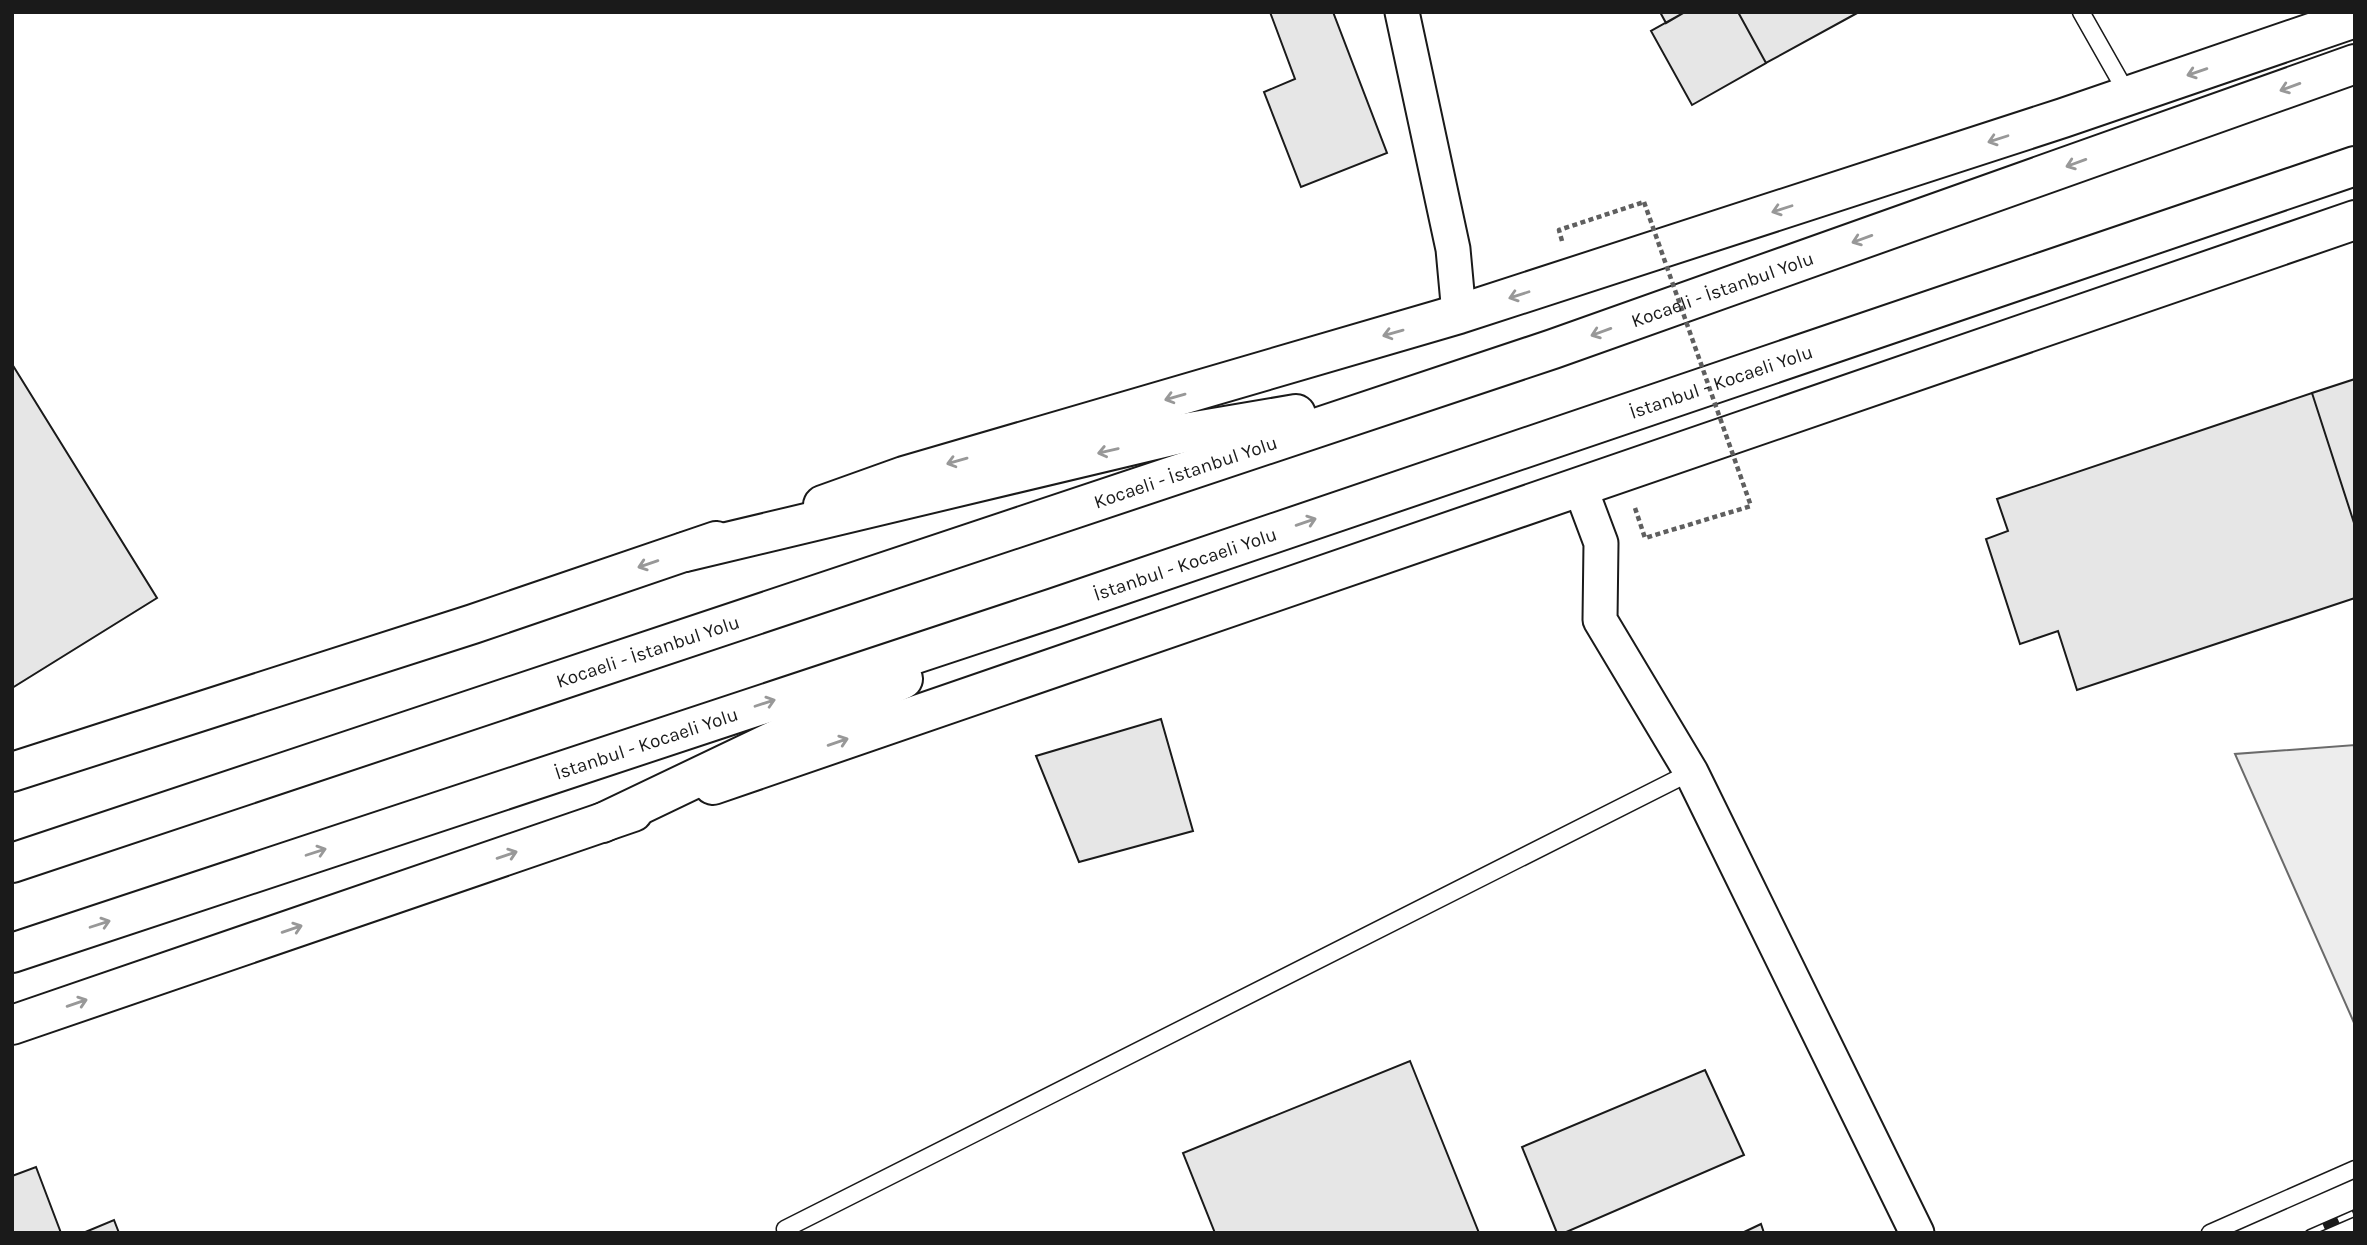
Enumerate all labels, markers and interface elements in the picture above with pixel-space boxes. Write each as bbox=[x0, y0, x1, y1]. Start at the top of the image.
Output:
one-way arrow bbox=[2187, 67, 2209, 79]
one-way arrow bbox=[2280, 82, 2302, 94]
one-way arrow bbox=[1988, 134, 2010, 147]
one-way arrow bbox=[2065, 157, 2087, 170]
one-way arrow bbox=[1771, 204, 1793, 217]
one-way arrow bbox=[1851, 234, 1873, 246]
street label: Kocaeli - İstanbul Yolu bbox=[1628, 247, 1817, 332]
one-way arrow bbox=[1508, 290, 1530, 302]
one-way arrow bbox=[1590, 326, 1612, 339]
one-way arrow bbox=[1383, 328, 1405, 341]
street label: İstanbul - Kocaeli Yolu bbox=[1627, 341, 1816, 424]
one-way arrow bbox=[1164, 392, 1186, 405]
street label: Kocaeli - İstanbul Yolu bbox=[1091, 432, 1280, 513]
one-way arrow bbox=[1097, 445, 1120, 458]
one-way arrow bbox=[946, 456, 968, 469]
one-way arrow bbox=[1294, 515, 1316, 527]
street label: İstanbul - Kocaeli Yolu bbox=[1091, 523, 1280, 606]
one-way arrow bbox=[637, 558, 659, 571]
street label: Kocaeli - İstanbul Yolu bbox=[553, 611, 742, 693]
one-way arrow bbox=[753, 696, 775, 709]
street label: İstanbul - Kocaeli Yolu bbox=[552, 703, 741, 785]
one-way arrow bbox=[827, 735, 849, 747]
one-way arrow bbox=[305, 845, 327, 857]
one-way arrow bbox=[496, 848, 518, 860]
one-way arrow bbox=[89, 916, 111, 929]
one-way arrow bbox=[281, 922, 303, 935]
one-way arrow bbox=[65, 996, 87, 1008]

